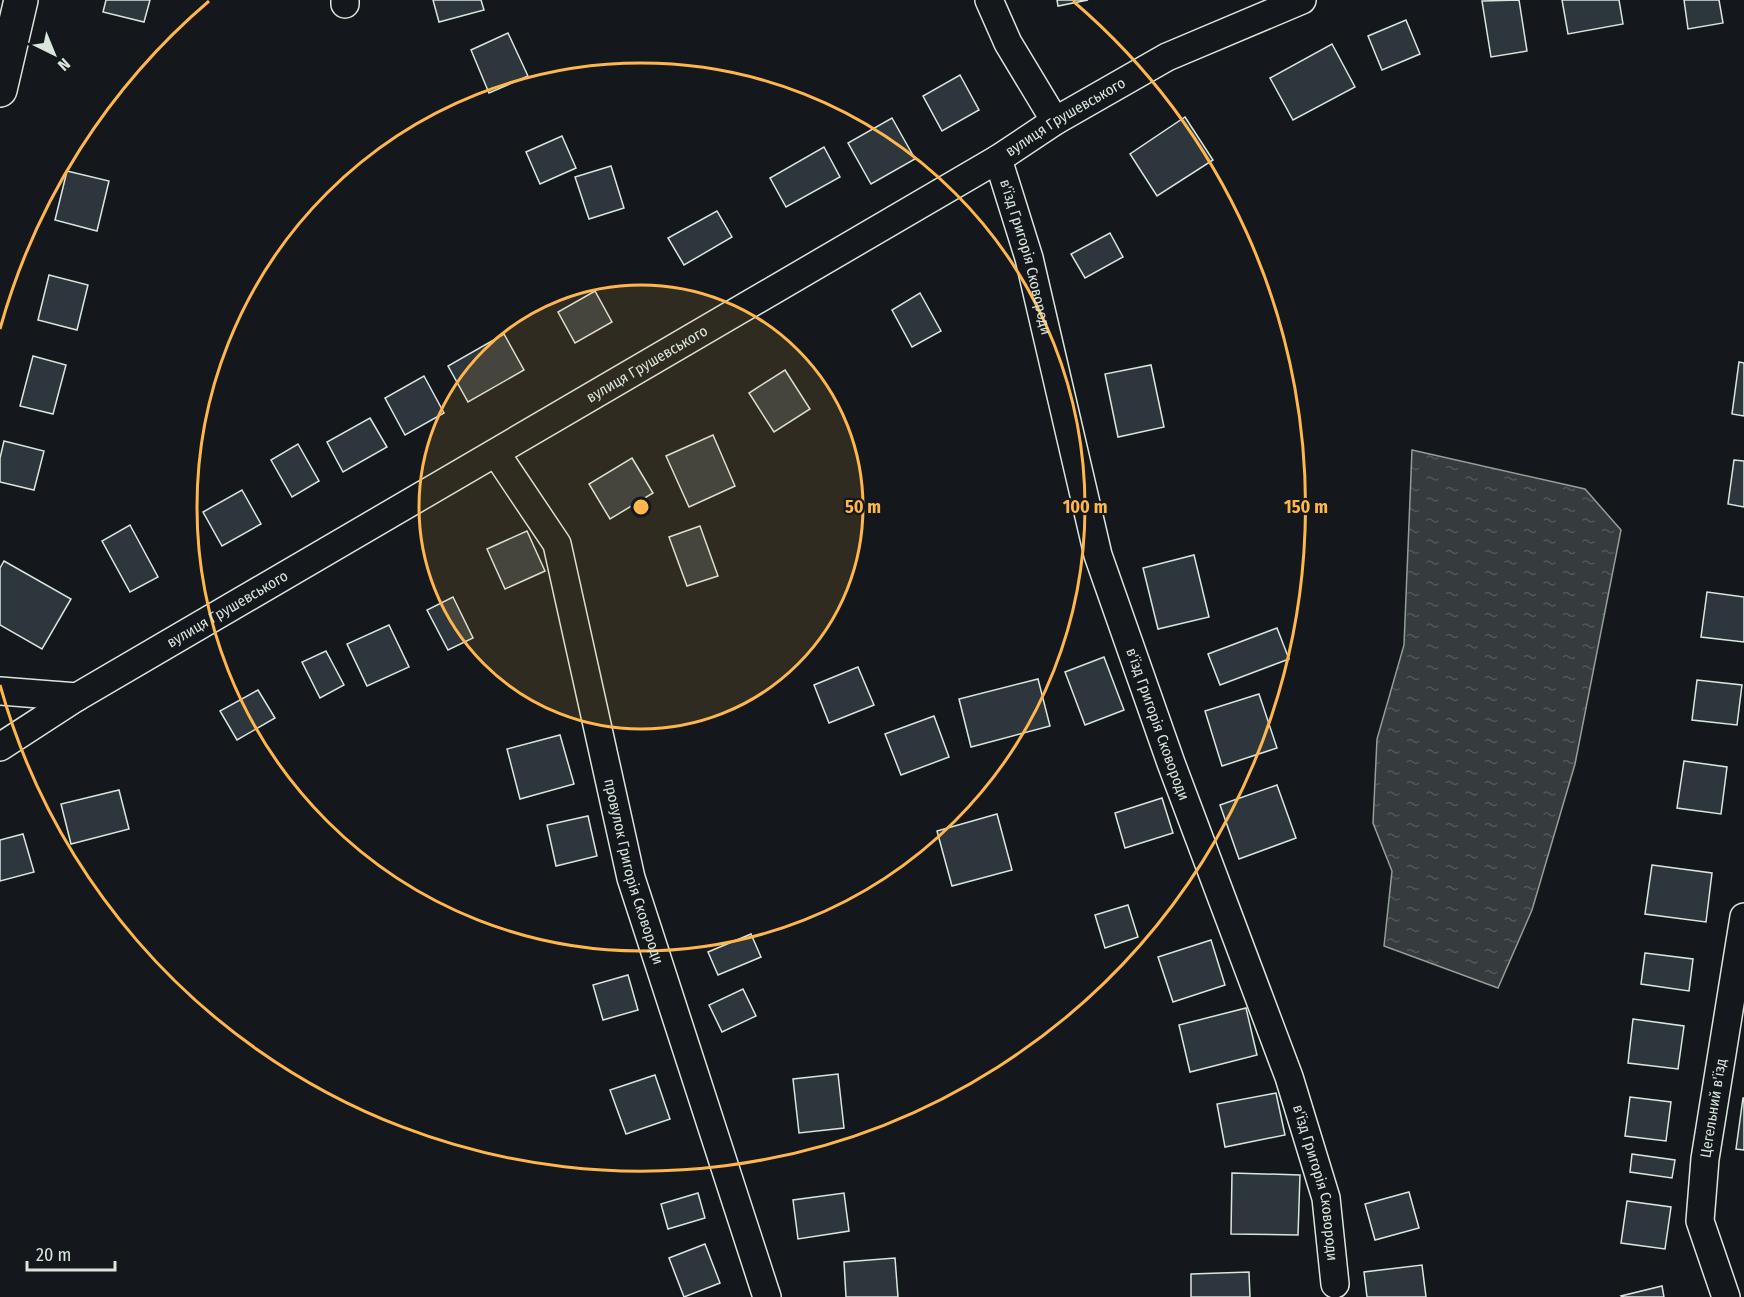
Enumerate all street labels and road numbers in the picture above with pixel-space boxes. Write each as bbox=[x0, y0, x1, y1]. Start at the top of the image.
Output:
street label: вулиця Грушевського bbox=[1002, 74, 1129, 160]
street label: в'їзд Григорія Сковороди bbox=[996, 177, 1056, 336]
street label: вулиця Грушевського bbox=[583, 322, 711, 406]
street label: вулиця Грушевського bbox=[164, 567, 291, 652]
street label: в'їзд Григорія Сковороди bbox=[1122, 646, 1193, 803]
street label: провулок Григорія Сковороди bbox=[600, 777, 667, 967]
street label: Цегельний в'їзд bbox=[1696, 1057, 1730, 1159]
street label: в'їзд Григорія Сковороди bbox=[1289, 1102, 1342, 1262]

